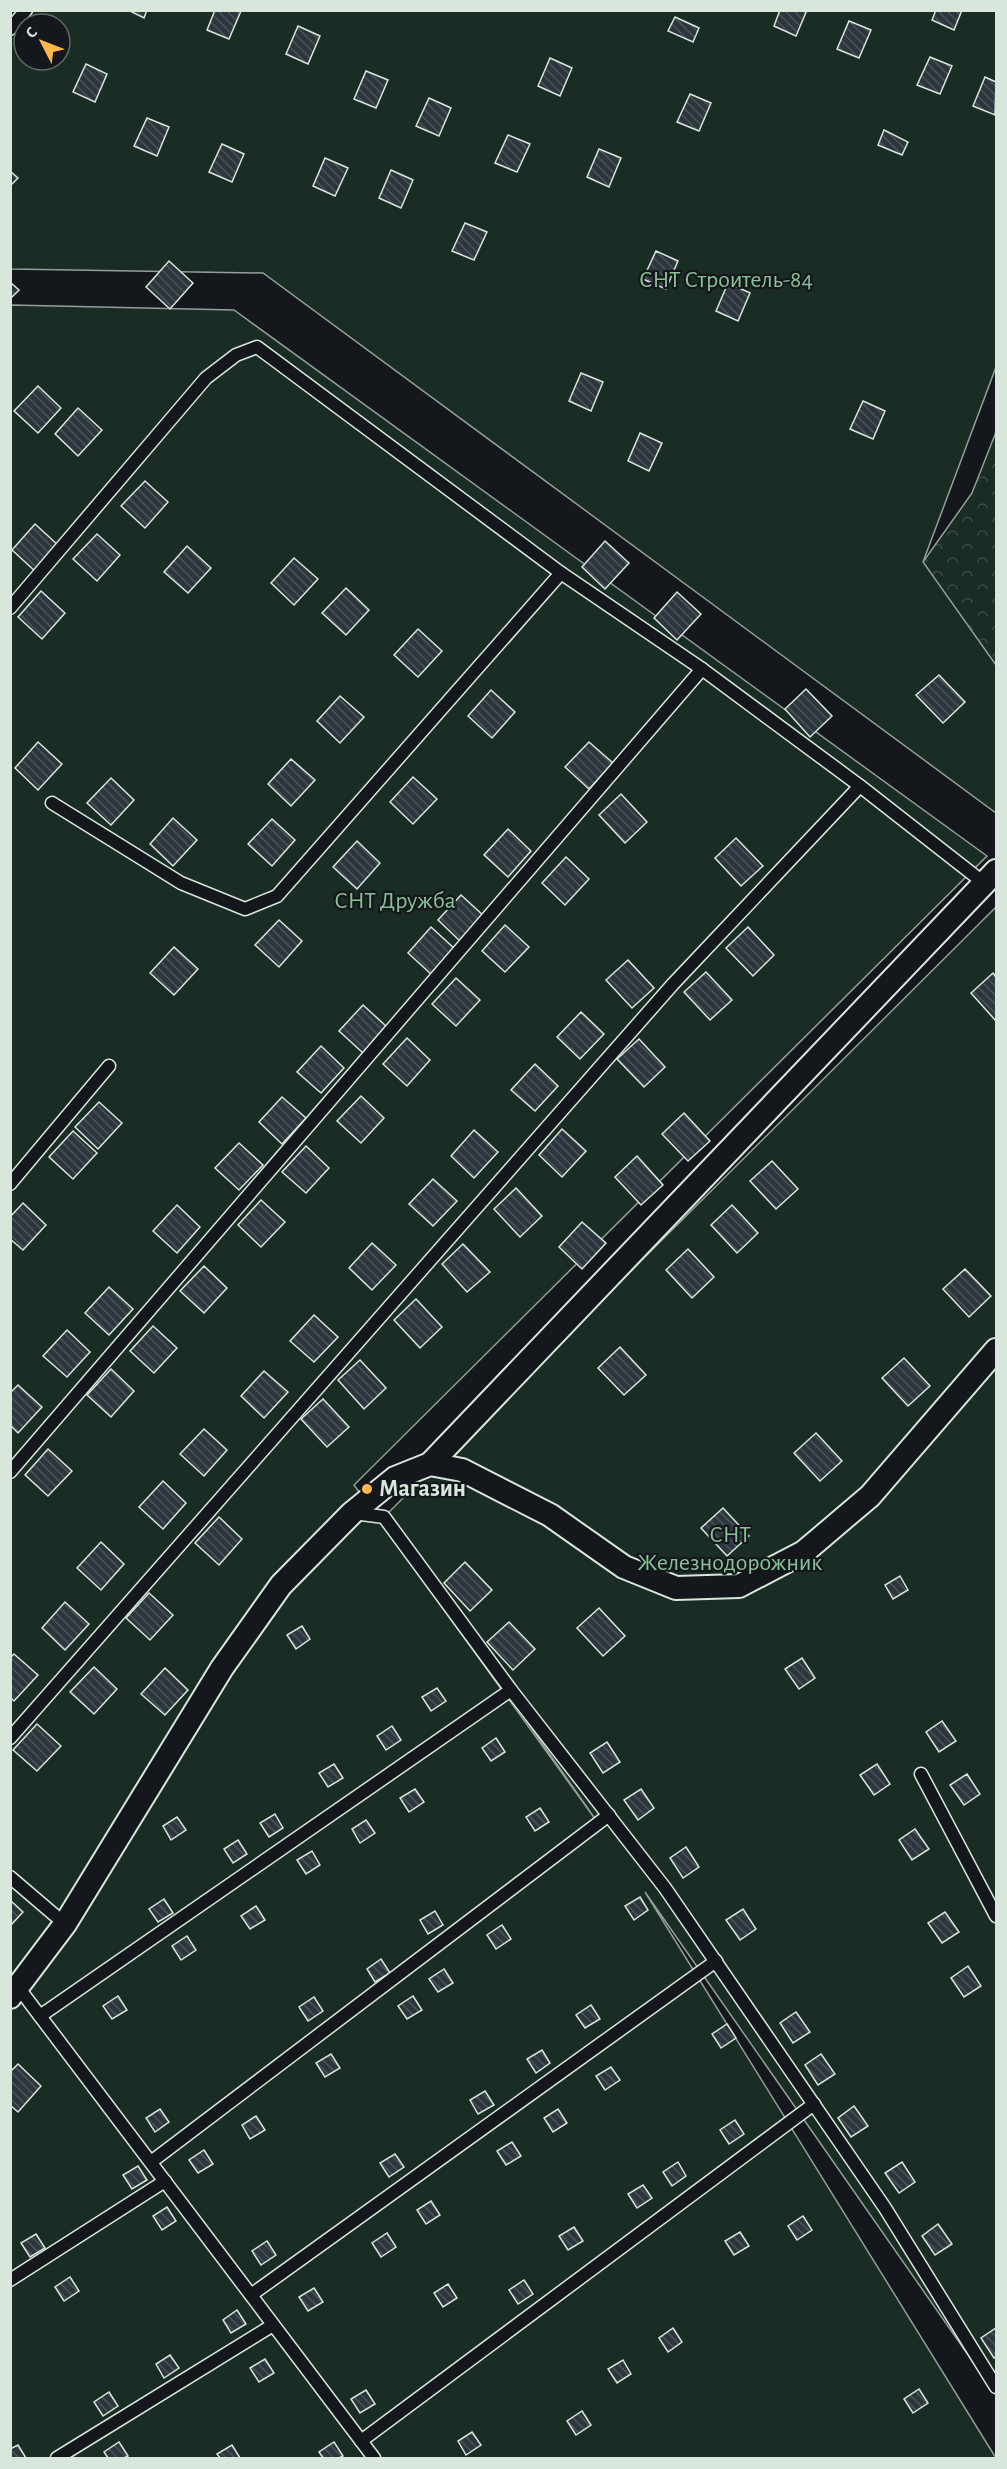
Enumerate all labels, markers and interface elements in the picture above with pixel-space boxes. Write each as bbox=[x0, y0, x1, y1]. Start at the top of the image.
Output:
north arrow bbox=[12, 12, 72, 72]
text: С bbox=[23, 24, 41, 41]
park label: СНТ Строитель-84 bbox=[639, 268, 813, 292]
park label: СНТ Дружба bbox=[334, 889, 456, 913]
place label: Магазин bbox=[379, 1477, 466, 1501]
marker: Магазин bbox=[360, 1482, 374, 1496]
park label: СНТ Железнодорожник bbox=[638, 1523, 822, 1575]

